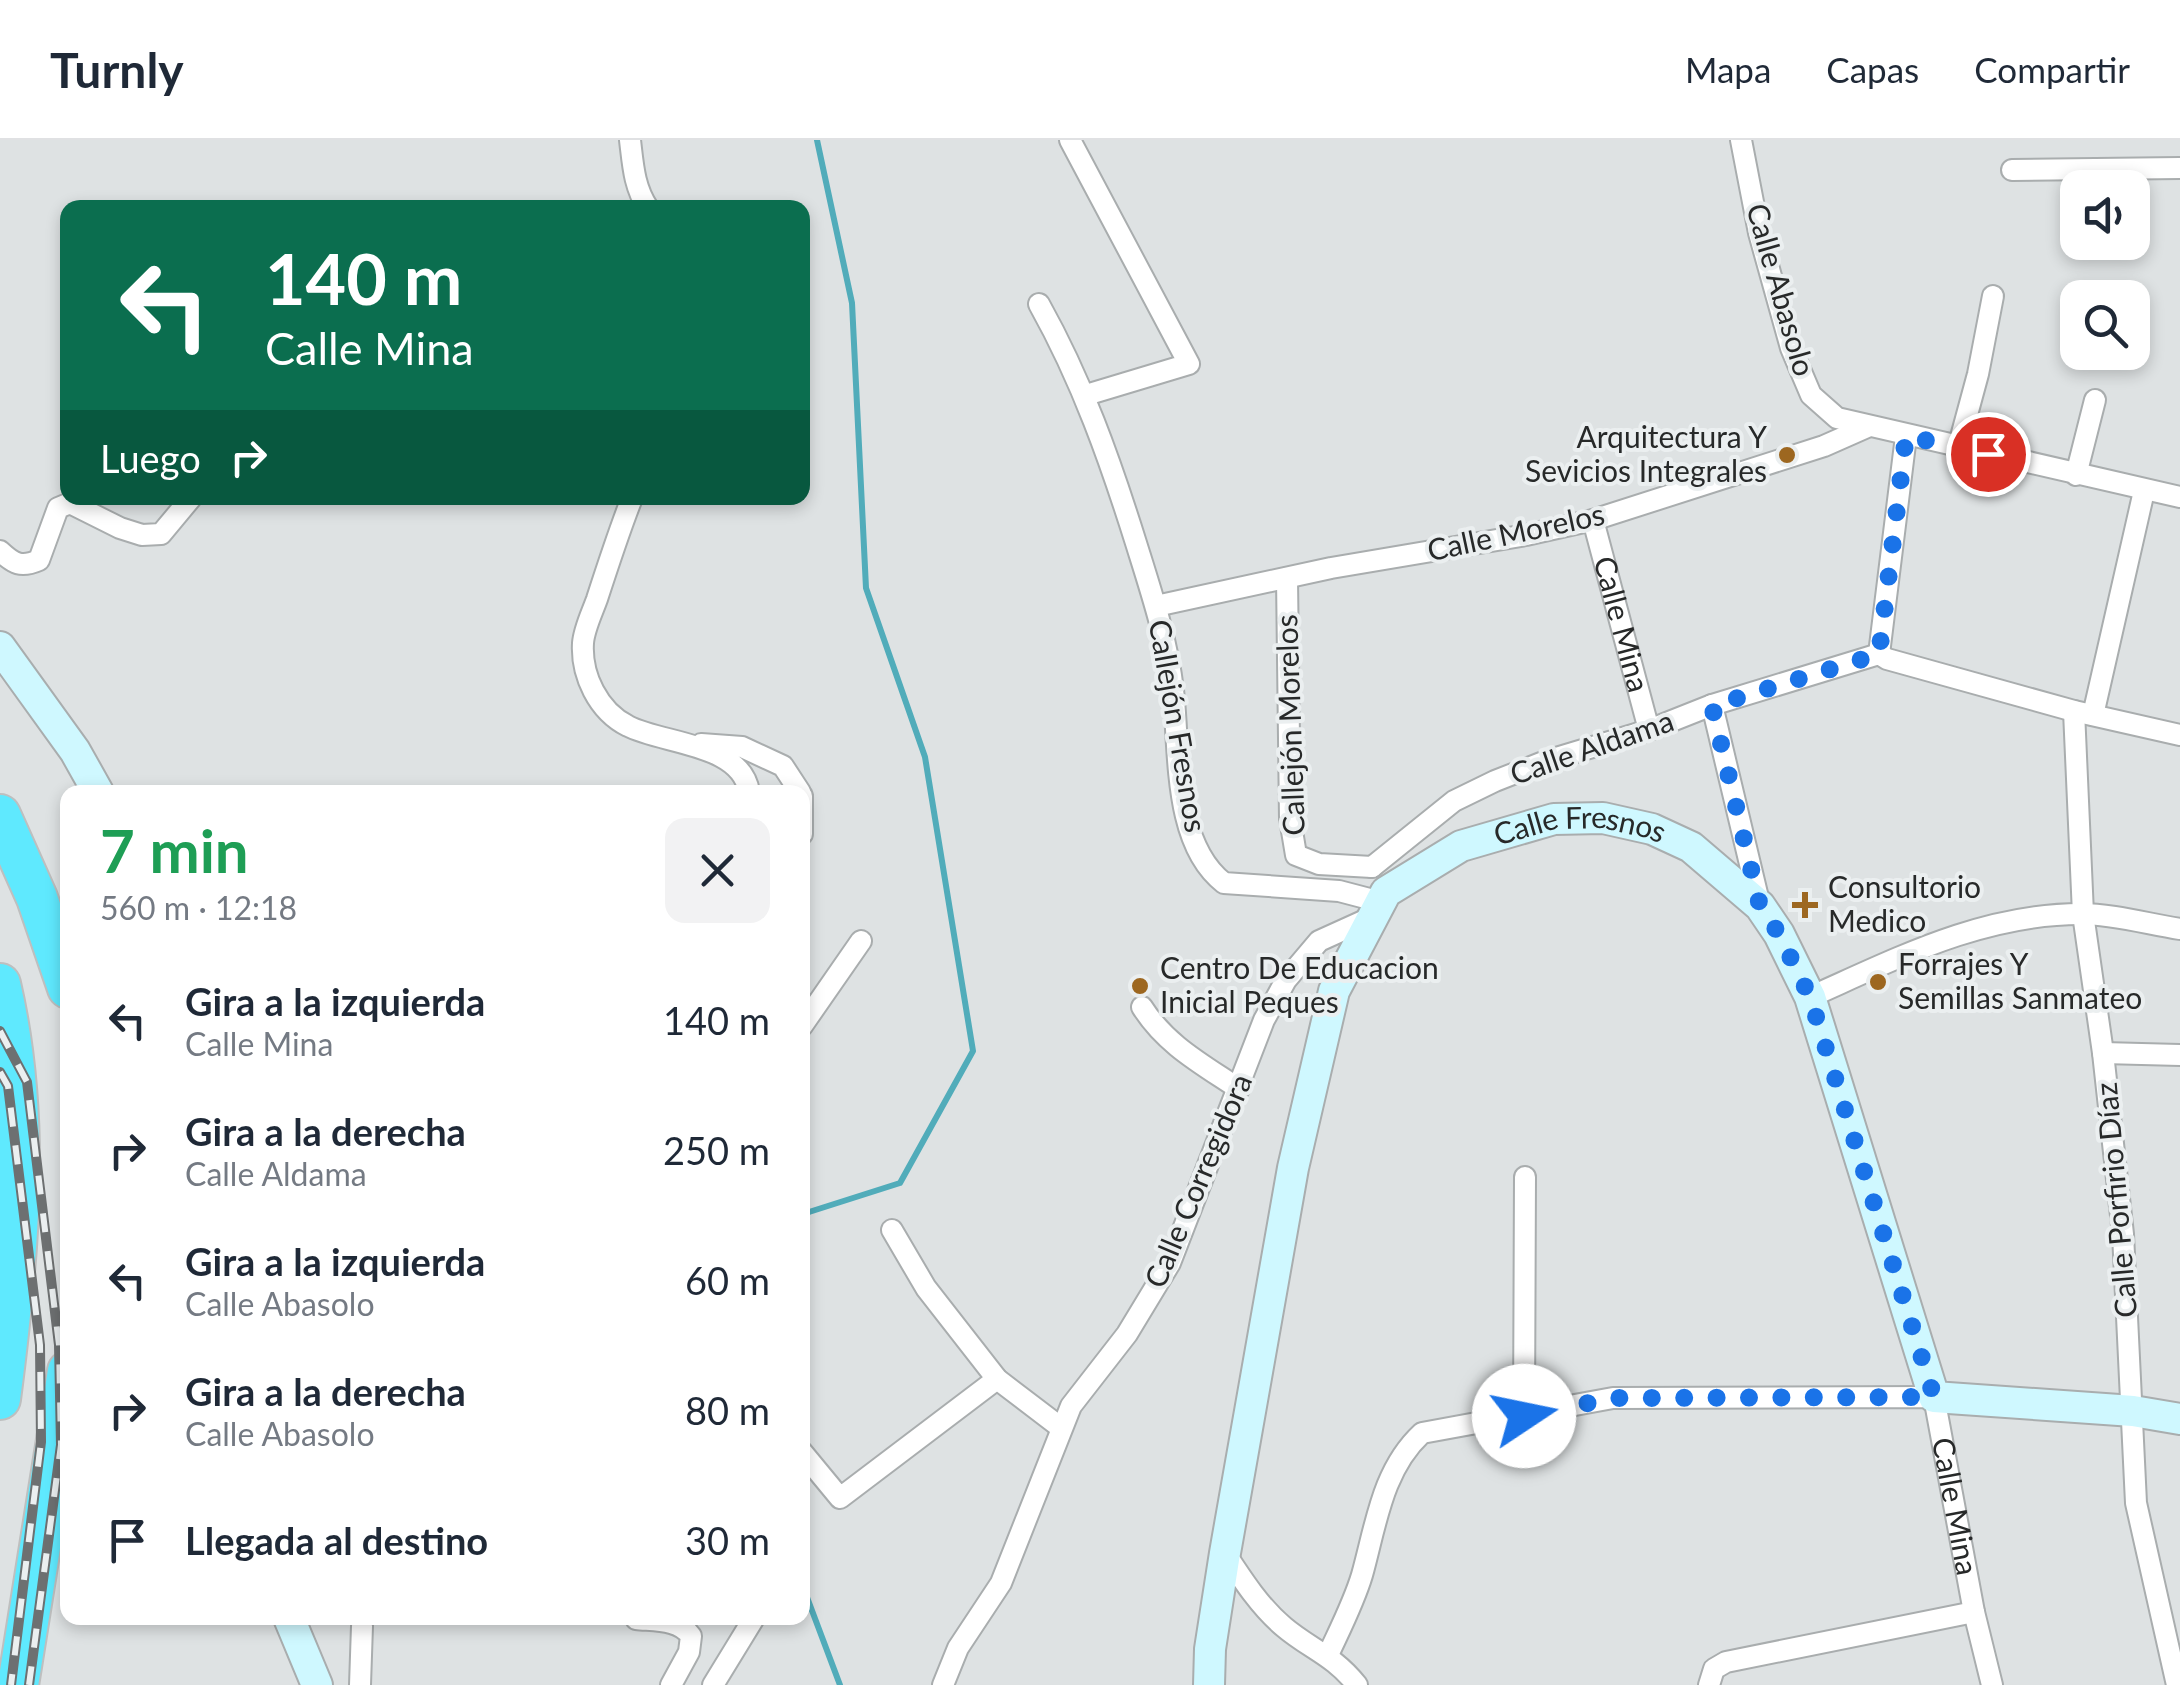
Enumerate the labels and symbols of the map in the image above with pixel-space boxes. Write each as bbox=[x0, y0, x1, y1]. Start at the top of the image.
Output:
street label: Calle Abasolo bbox=[1740, 199, 1824, 380]
pin bbox=[1946, 412, 2031, 497]
place label: Arquitectura Y Sevicios Integrales bbox=[1525, 418, 1767, 488]
marker: Arquitectura Y Sevicios Integrales bbox=[1776, 444, 1798, 466]
street label: Calle Morelos bbox=[1424, 495, 1607, 567]
street label: Calle Mina bbox=[1587, 552, 1658, 696]
street label: Callejón Morelos bbox=[1267, 614, 1311, 836]
street label: Callejón Fresnos bbox=[1143, 617, 1215, 835]
street label: Calle Aldama bbox=[1505, 701, 1678, 791]
street label: Calle Fresnos bbox=[1489, 798, 1673, 852]
place label: Consultorio Medico bbox=[1828, 868, 1981, 938]
marker: Consultorio Medico bbox=[1792, 892, 1818, 918]
place label: Forrajes Y Semillas Sanmateo bbox=[1898, 945, 2142, 1015]
place label: Centro De Educacion Inicial Peques bbox=[1160, 949, 1439, 1019]
marker: Forrajes Y Semillas Sanmateo bbox=[1867, 971, 1889, 993]
marker: Centro De Educacion Inicial Peques bbox=[1129, 975, 1151, 997]
street label: Calle Corregidora bbox=[1136, 1068, 1258, 1292]
street label: Calle Porfirio Díaz bbox=[2087, 1081, 2143, 1319]
position arrow bbox=[1472, 1364, 1576, 1468]
street label: Calle Mina bbox=[1926, 1434, 1987, 1578]

